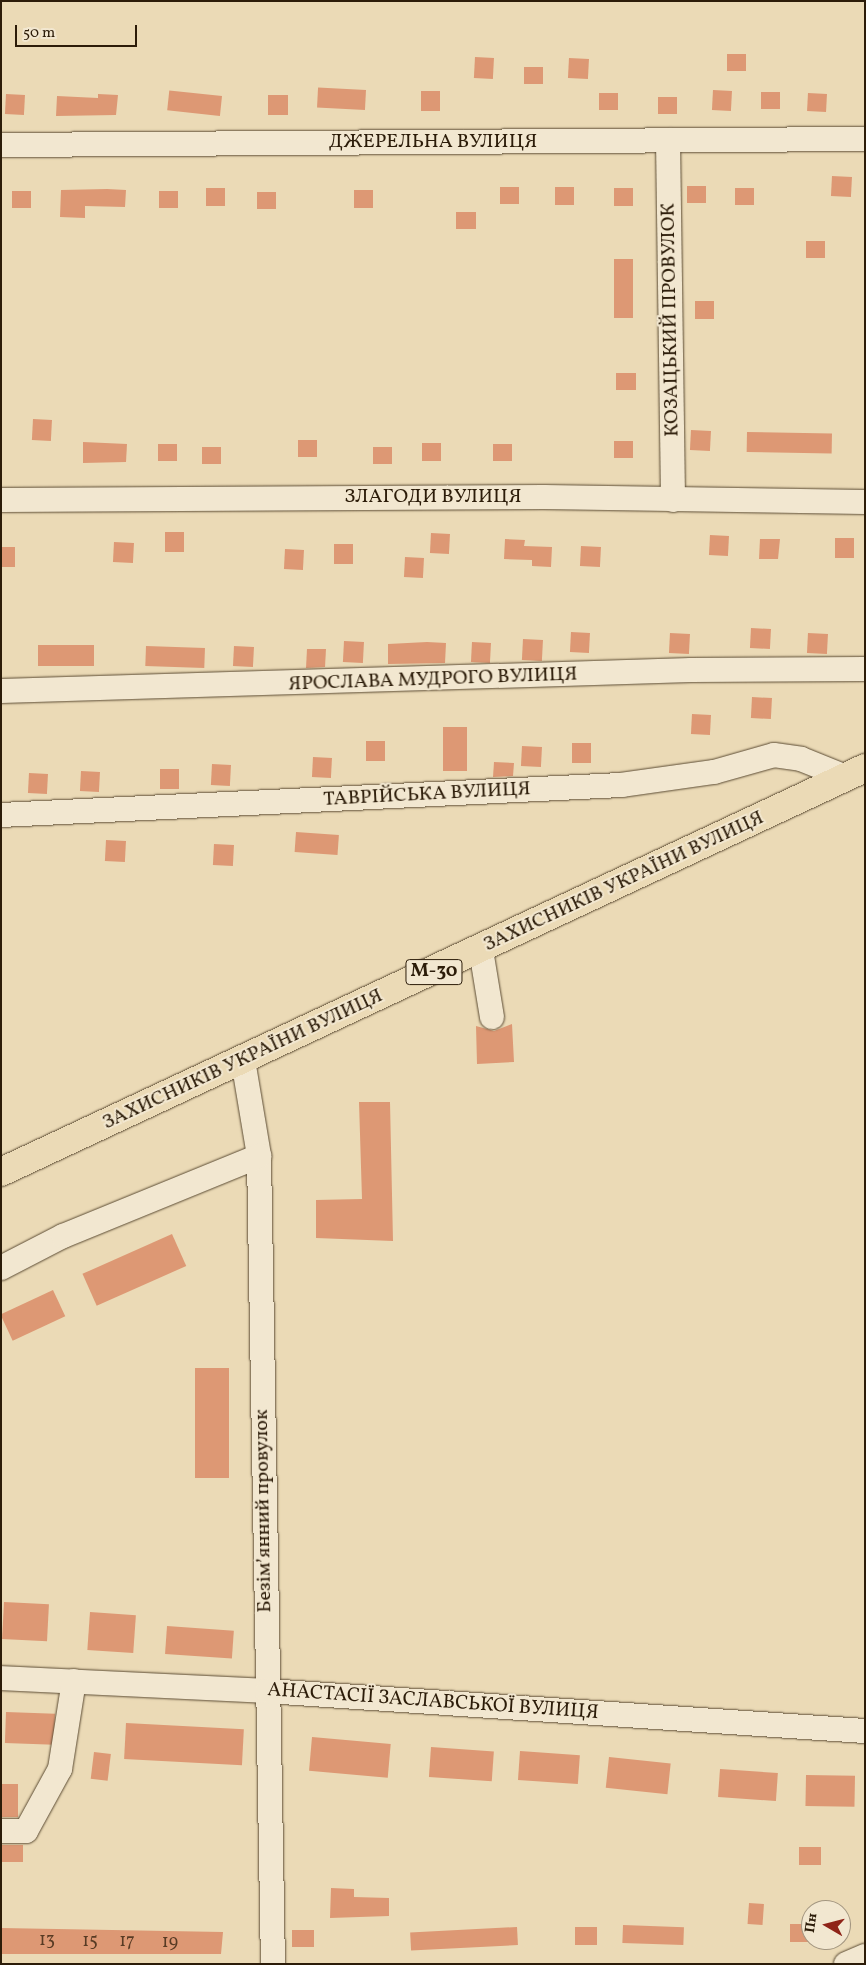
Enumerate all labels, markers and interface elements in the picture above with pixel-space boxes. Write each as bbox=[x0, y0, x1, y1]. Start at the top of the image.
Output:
scale bar bbox=[18, 15, 140, 47]
text: 50 m bbox=[23, 23, 55, 44]
street label: ДЖЕРЕЛЬНА ВУЛИЦЯ bbox=[329, 130, 537, 154]
street label: КОЗАЦЬКИЙ ПРОВУЛОК bbox=[657, 203, 685, 437]
street label: ЗЛАГОДИ ВУЛИЦЯ bbox=[344, 485, 522, 509]
street label: ЯРОСЛАВА МУДРОГО ВУЛИЦЯ bbox=[288, 663, 578, 697]
street label: ТАВРІЙСЬКА ВУЛИЦЯ bbox=[323, 778, 531, 812]
street label: ЗАХИСНИКІВ УКРАЇНИ ВУЛИЦЯ bbox=[480, 806, 768, 958]
road number: М-30 bbox=[405, 956, 463, 989]
street label: ЗАХИСНИКІВ УКРАЇНИ ВУЛИЦЯ bbox=[99, 984, 387, 1136]
street label: Безімʼянний провулок bbox=[250, 1409, 278, 1613]
street label: АНАСТАСІЇ ЗАСЛАВСЬКОЇ ВУЛИЦЯ bbox=[266, 1678, 600, 1726]
north arrow bbox=[801, 1900, 851, 1950]
text: Пн bbox=[801, 1912, 822, 1934]
house number: 13 bbox=[39, 1930, 55, 1952]
house number: 15 bbox=[82, 1931, 98, 1953]
house number: 17 bbox=[119, 1931, 135, 1953]
house number: 19 bbox=[162, 1932, 178, 1954]

